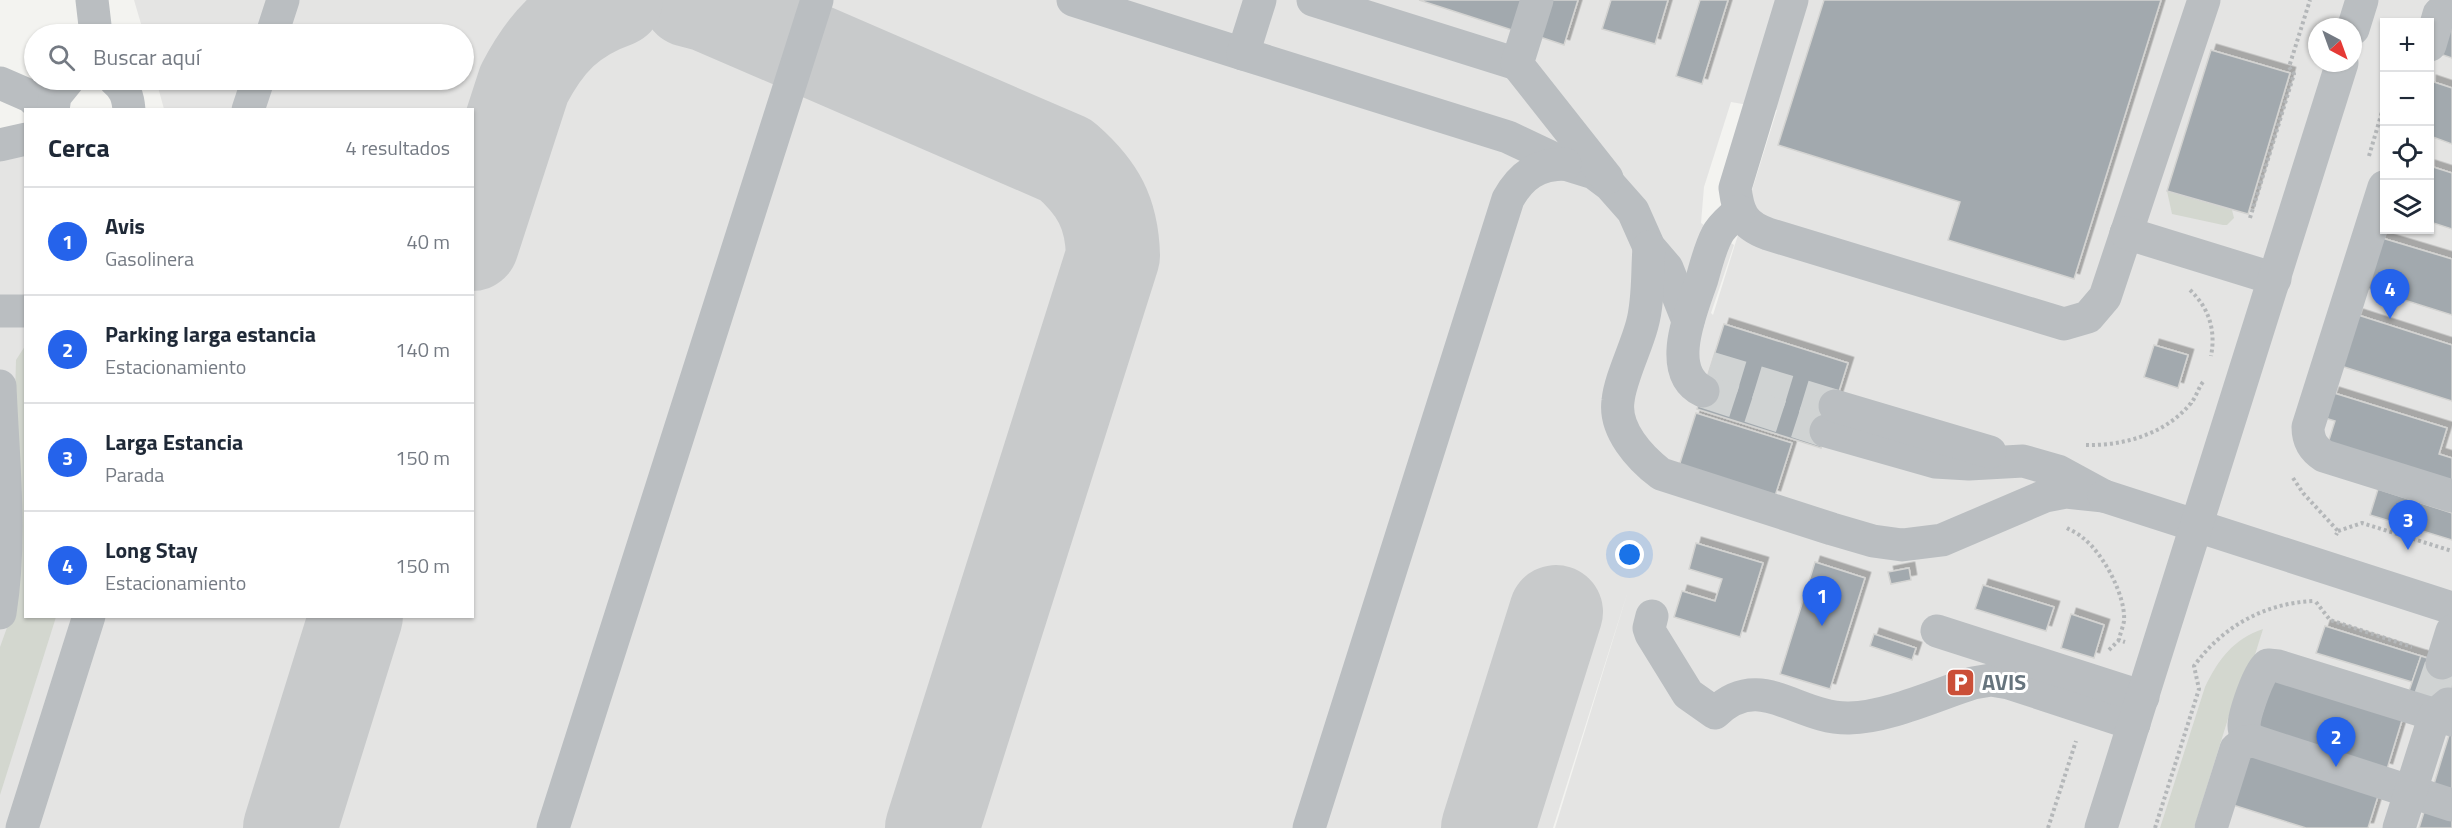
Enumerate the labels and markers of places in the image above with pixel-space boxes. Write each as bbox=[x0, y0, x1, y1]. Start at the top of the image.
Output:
pin: 4 bbox=[2370, 270, 2410, 319]
pin: 3 bbox=[2388, 500, 2428, 550]
pin: 1 bbox=[1802, 576, 1842, 626]
place label: AVIS bbox=[1982, 665, 2026, 699]
parking icon: AVIS bbox=[1945, 666, 1977, 698]
pin: 2 bbox=[2316, 718, 2356, 767]

